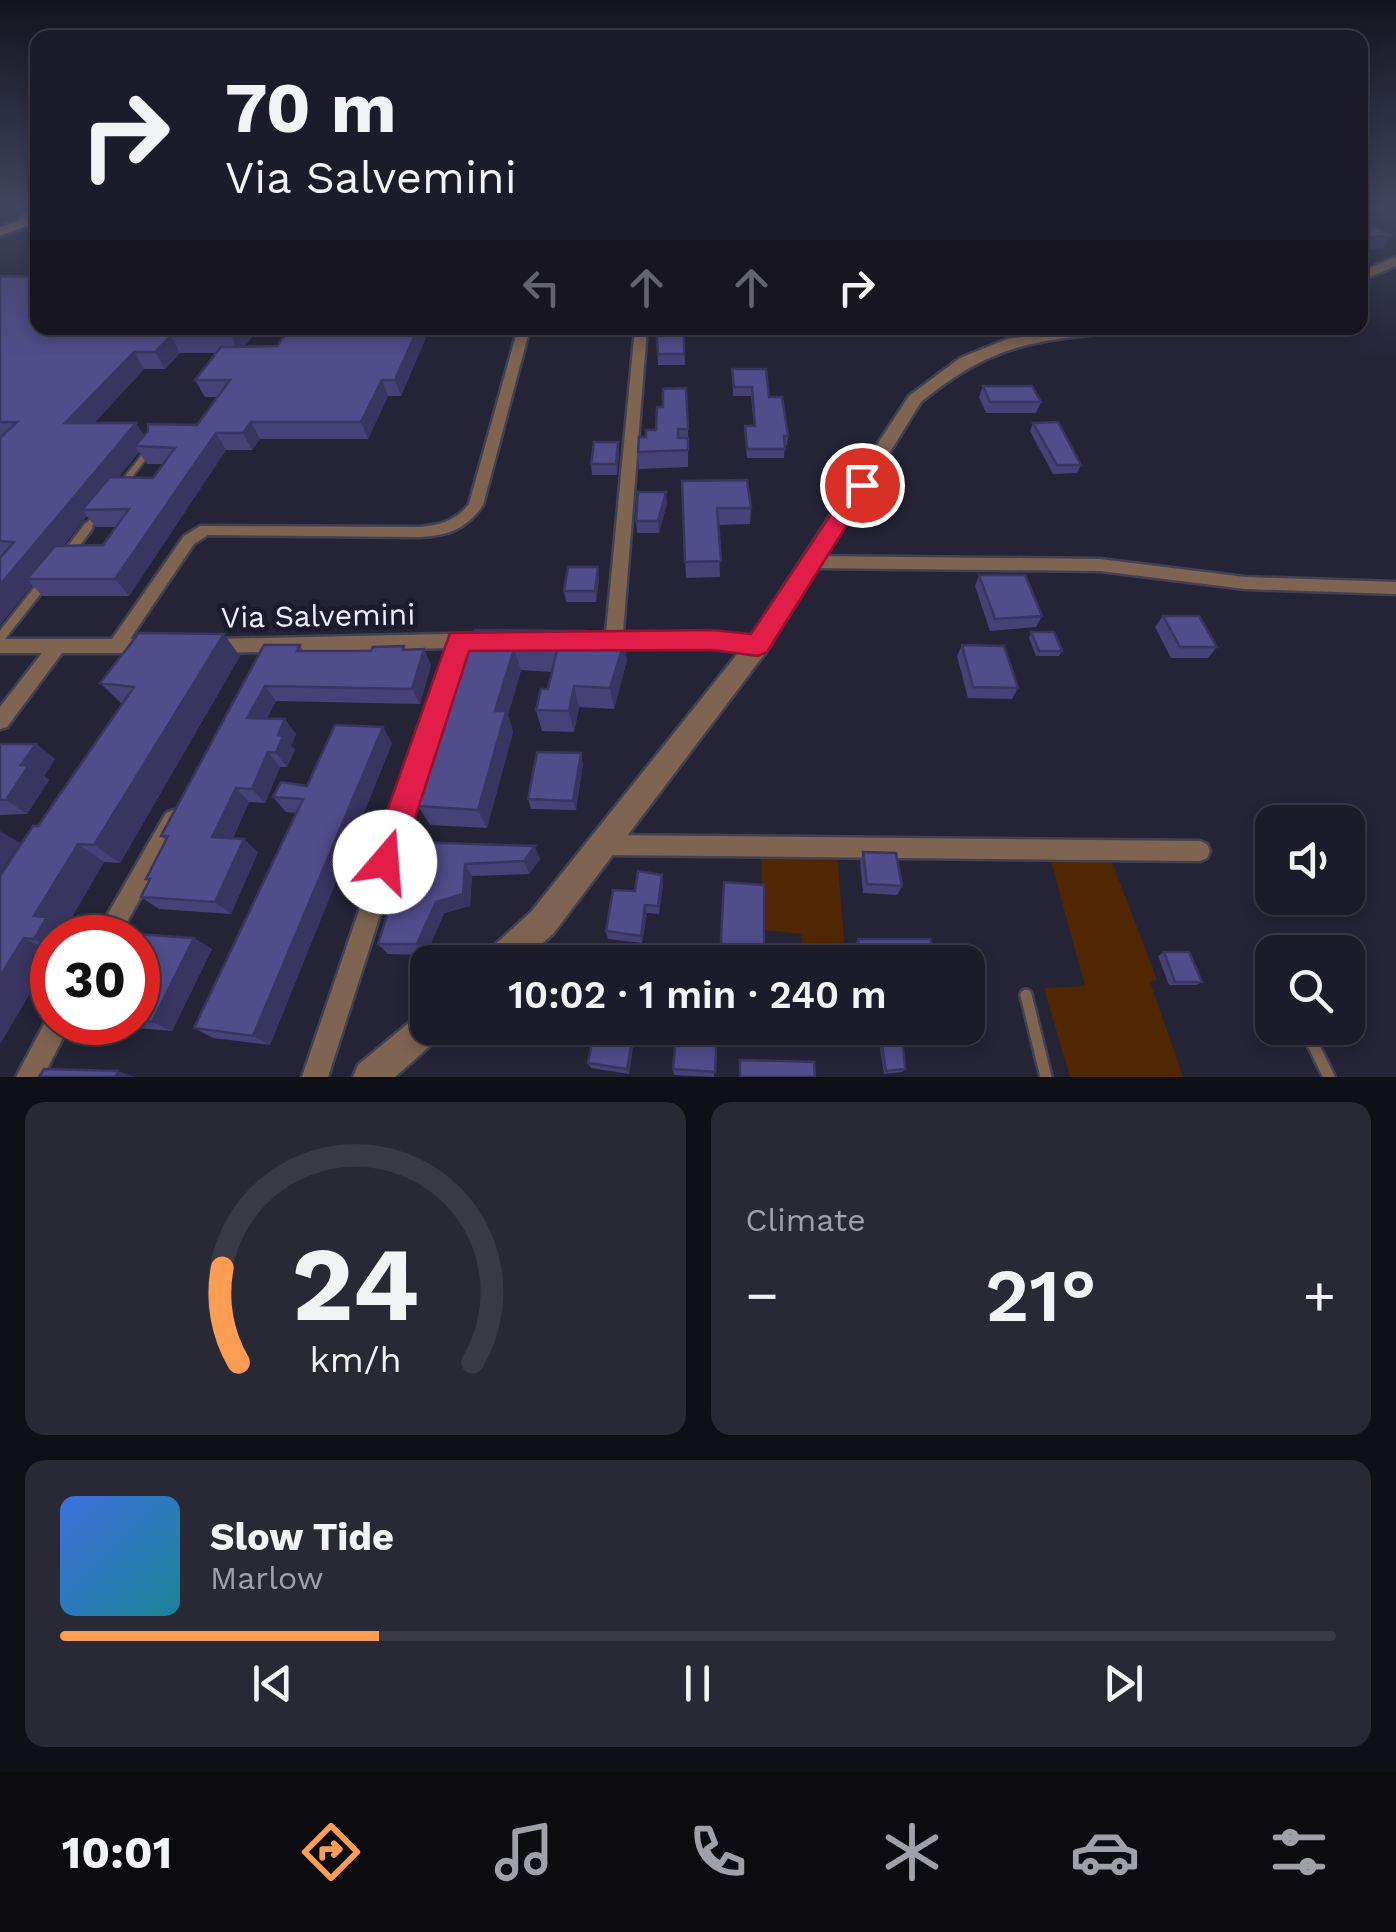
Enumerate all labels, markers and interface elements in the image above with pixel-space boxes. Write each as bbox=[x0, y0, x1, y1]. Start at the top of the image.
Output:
text: 70 m bbox=[225, 67, 397, 149]
icon: right bbox=[60, 70, 190, 200]
text: Via Salvemini bbox=[225, 151, 517, 204]
icon: left bbox=[514, 260, 569, 315]
icon: ahead bbox=[619, 260, 674, 315]
icon: ahead bbox=[724, 260, 779, 315]
icon: right bbox=[829, 260, 884, 315]
pin bbox=[820, 443, 905, 528]
icon: arrive bbox=[835, 458, 890, 513]
street label: Via Salvemini bbox=[220, 596, 416, 635]
map controls bbox=[1255, 805, 1365, 1045]
button: sound bbox=[1255, 805, 1365, 915]
position arrow bbox=[333, 810, 437, 914]
speed limit sign: 30 bbox=[30, 915, 160, 1045]
button: search bbox=[1255, 935, 1365, 1045]
text: 10:02 · 1 min · 240 m bbox=[508, 973, 887, 1017]
text: Climate bbox=[746, 1201, 866, 1239]
text: 24 bbox=[291, 1223, 419, 1345]
text: 21° bbox=[985, 1251, 1097, 1339]
text: − bbox=[746, 1263, 779, 1327]
text: + bbox=[1303, 1263, 1336, 1327]
text: km/h bbox=[309, 1339, 401, 1381]
text: Slow Tide bbox=[210, 1515, 394, 1559]
text: Marlow bbox=[210, 1559, 324, 1597]
icon: previous bbox=[245, 1656, 300, 1711]
icon: pause bbox=[670, 1656, 725, 1711]
icon: next bbox=[1096, 1656, 1151, 1711]
icon: directions bbox=[296, 1817, 366, 1887]
icon: music bbox=[489, 1817, 559, 1887]
icon: phone bbox=[683, 1817, 753, 1887]
icon: climate bbox=[877, 1817, 947, 1887]
icon: car bbox=[1070, 1817, 1140, 1887]
icon: filters bbox=[1264, 1817, 1334, 1887]
text: 10:01 bbox=[62, 1826, 172, 1879]

